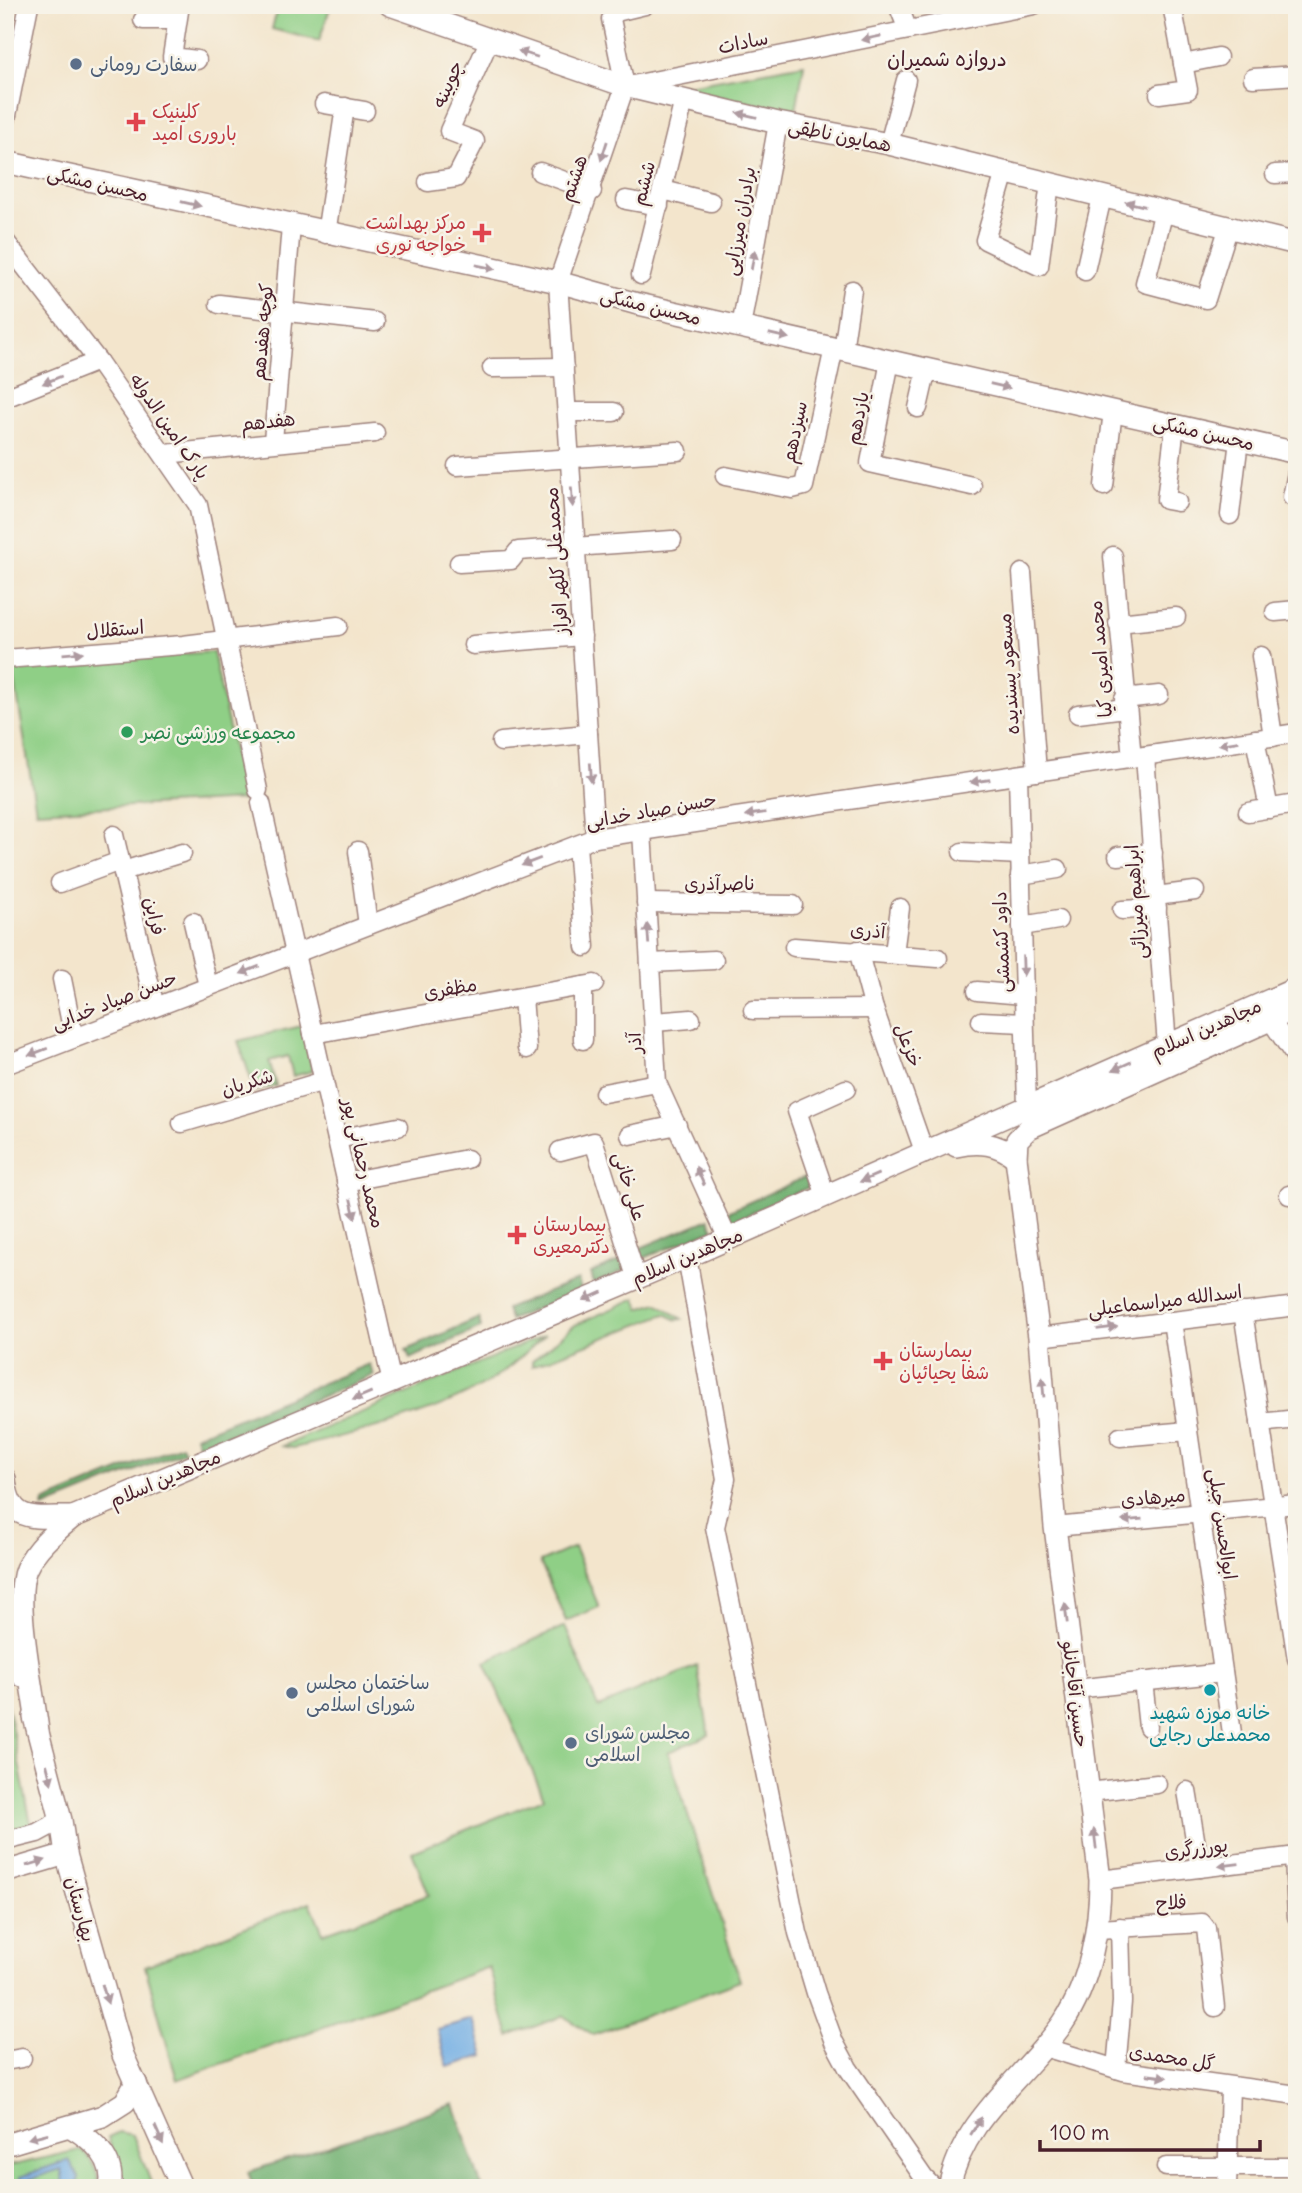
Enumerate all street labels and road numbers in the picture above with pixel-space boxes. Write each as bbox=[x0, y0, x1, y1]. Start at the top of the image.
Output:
street label: سادات bbox=[716, 25, 770, 59]
street label: چوبینه bbox=[426, 57, 469, 112]
street label: همایون ناطقی bbox=[786, 113, 894, 158]
street label: هشتم bbox=[554, 151, 595, 206]
street label: ششم bbox=[626, 158, 663, 208]
street label: محسن مشکی bbox=[45, 160, 151, 207]
street label: برادران میرزایی bbox=[718, 165, 761, 278]
street label: کوچه هفدهم bbox=[246, 282, 281, 382]
street label: محسن مشکی bbox=[598, 282, 704, 331]
street label: پارک امین الدوله bbox=[124, 368, 215, 484]
street label: یازدهم bbox=[840, 389, 877, 447]
street label: سیزدهم bbox=[776, 399, 815, 466]
street label: هفدهم bbox=[239, 406, 297, 439]
street label: محسن مشکی bbox=[1151, 409, 1257, 456]
street label: محمدعلی کلهر افراز bbox=[539, 486, 574, 638]
street label: محمد امیری کیا bbox=[1083, 599, 1117, 719]
street label: مسعود پسندیده bbox=[992, 612, 1025, 735]
street label: استقلال bbox=[85, 615, 145, 643]
street label: حسن صیاد خدایی bbox=[584, 787, 719, 834]
street label: ابراهیم میرزائی bbox=[1119, 844, 1154, 960]
street label: ناصرآذری bbox=[684, 871, 756, 895]
street label: داود کشمشی bbox=[987, 891, 1016, 993]
street label: فراین bbox=[139, 894, 171, 938]
street label: آذری bbox=[849, 917, 888, 943]
street label: حسن صیاد خدایی bbox=[48, 965, 181, 1036]
street label: مظفری bbox=[421, 971, 479, 1005]
street label: مجاهدین اسلام bbox=[1147, 993, 1266, 1066]
street label: خزعل bbox=[890, 1020, 928, 1070]
street label: آذر bbox=[621, 1031, 647, 1056]
street label: شکریان bbox=[218, 1063, 276, 1101]
street label: محمد رحمانی پور bbox=[336, 1093, 391, 1231]
street label: علی خانی bbox=[607, 1149, 652, 1224]
street label: مجاهدین اسلام bbox=[628, 1222, 747, 1293]
street label: اسدالله میراسماعیلی bbox=[1086, 1279, 1244, 1322]
street label: مجاهدین اسلام bbox=[106, 1444, 225, 1515]
street label: ابوالحسن جبلی bbox=[1202, 1467, 1243, 1581]
street label: میرهادی bbox=[1120, 1482, 1186, 1512]
street label: حسین آقاجانلو bbox=[1056, 1638, 1094, 1749]
street label: پورزرگری bbox=[1163, 1832, 1229, 1865]
street label: بهارستان bbox=[61, 1874, 101, 1944]
street label: فلاح bbox=[1155, 1889, 1188, 1916]
street label: گل محمدی bbox=[1127, 2038, 1217, 2076]

